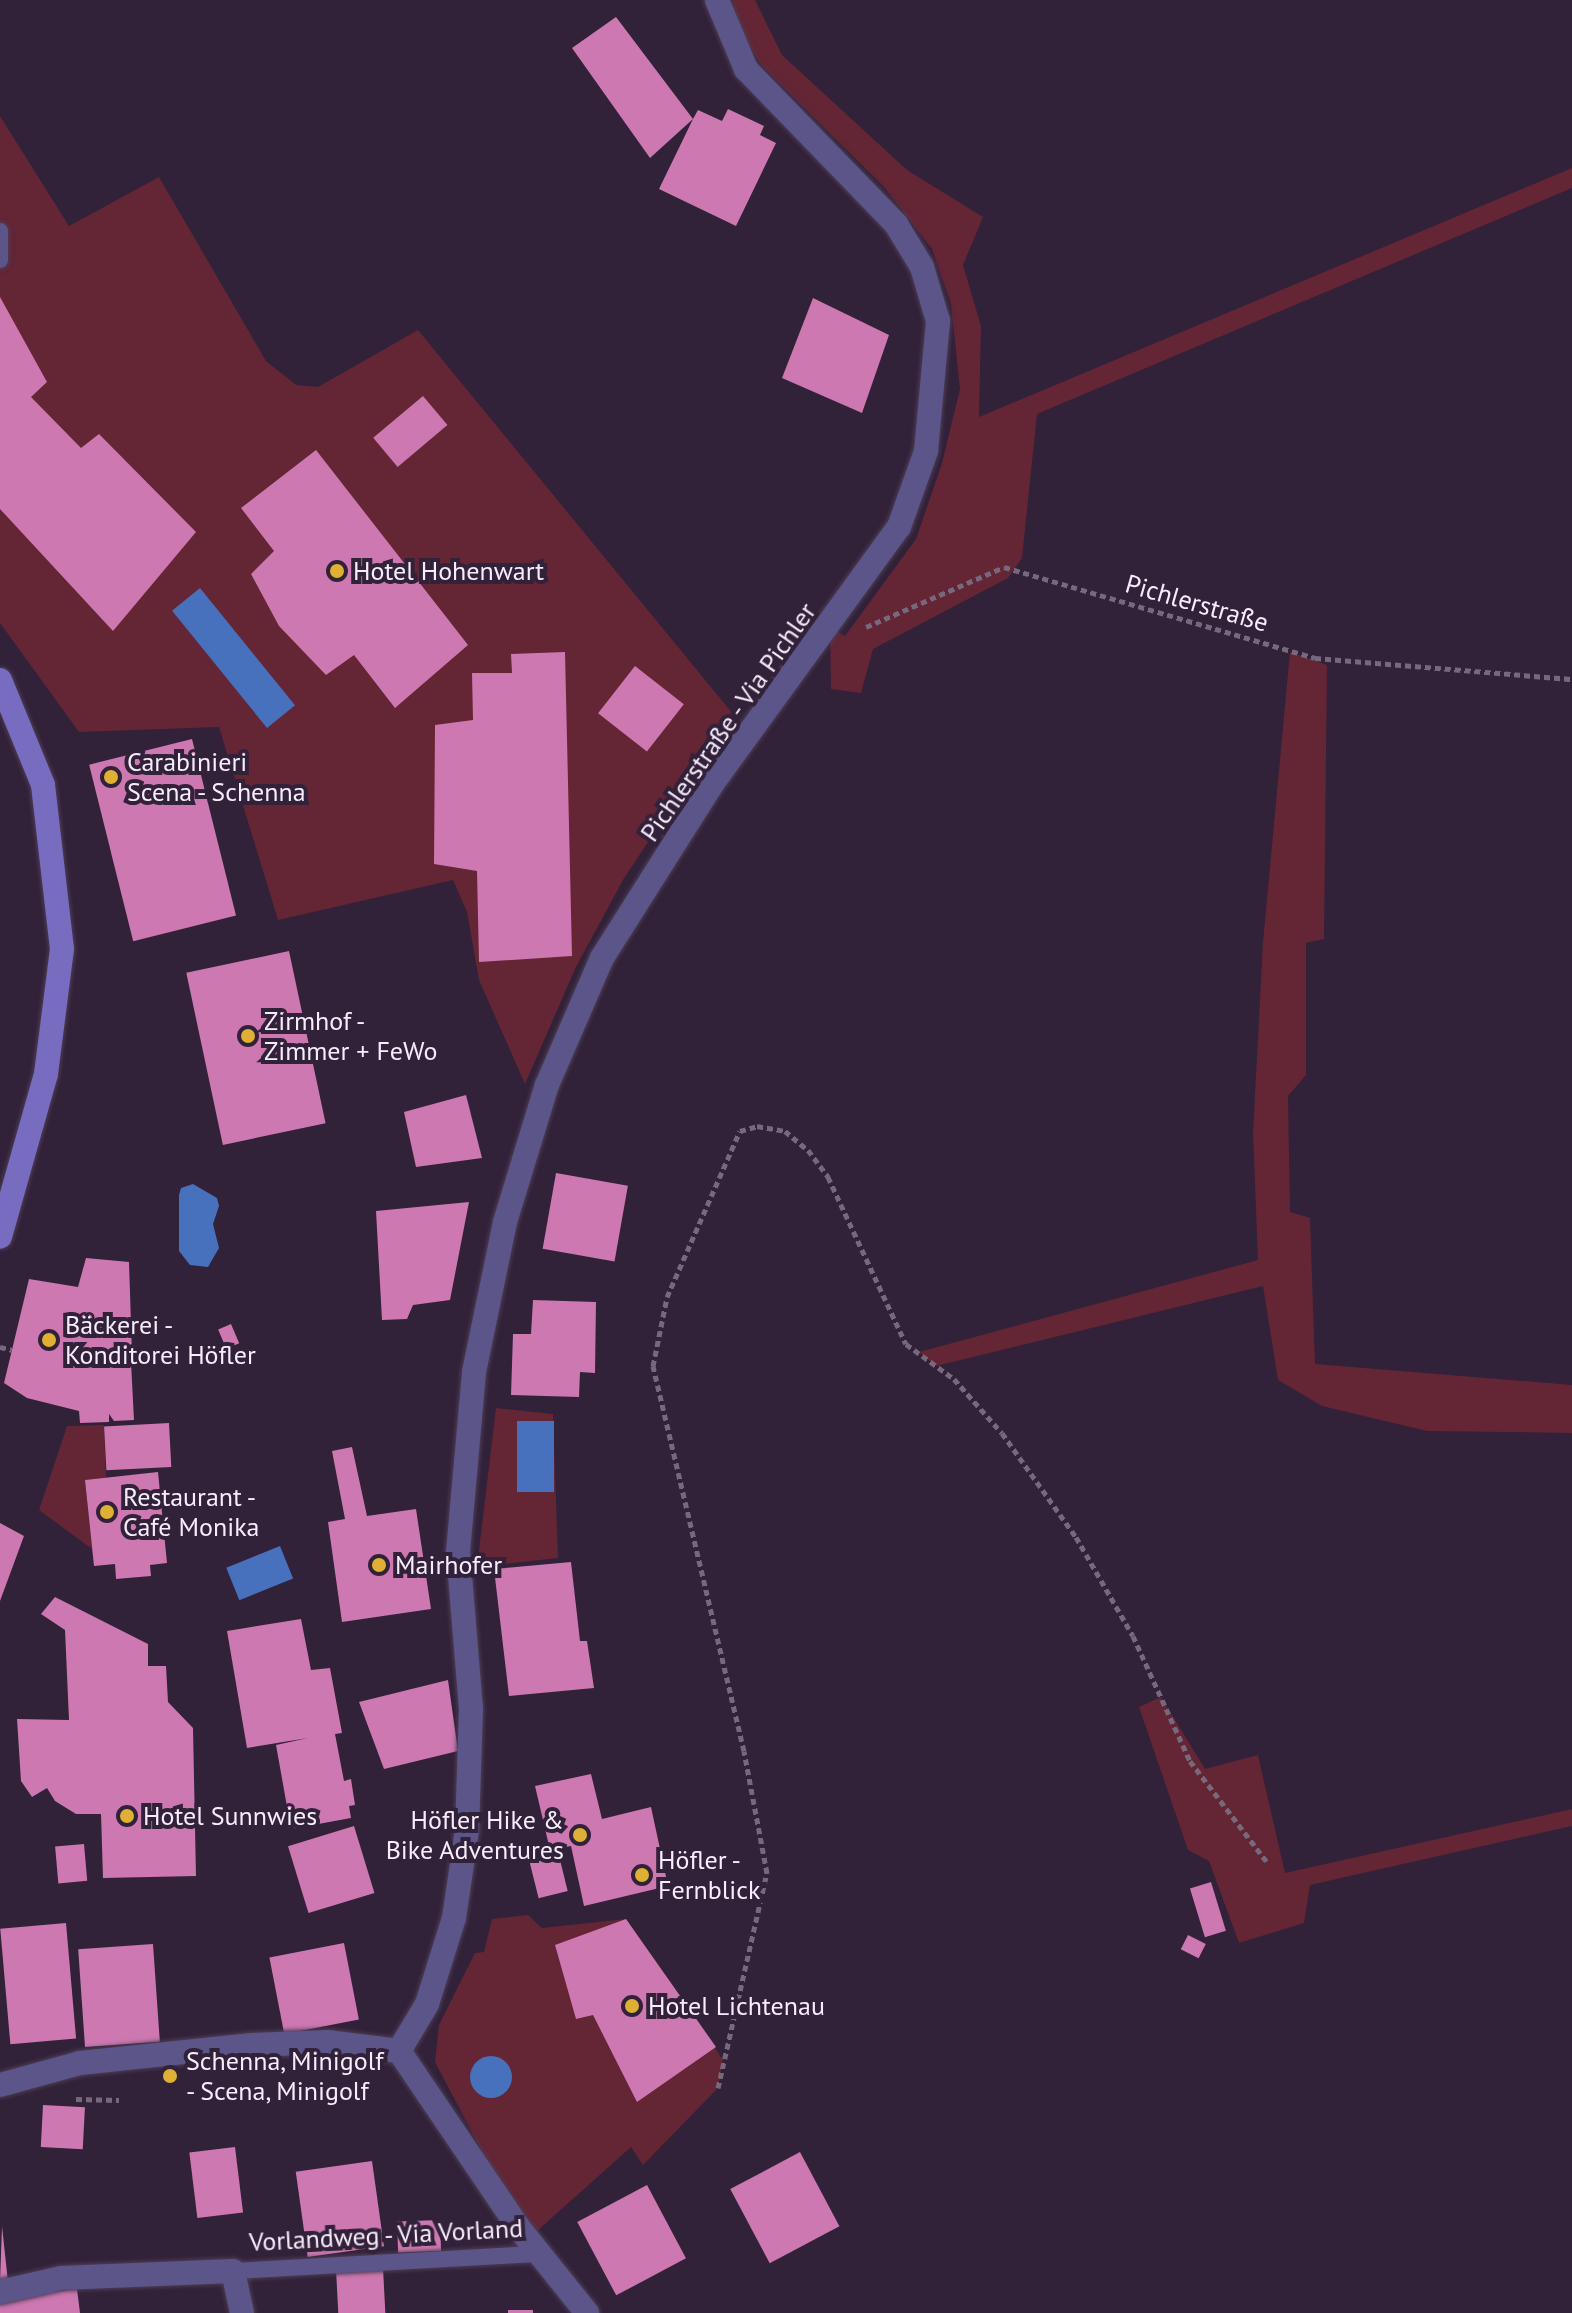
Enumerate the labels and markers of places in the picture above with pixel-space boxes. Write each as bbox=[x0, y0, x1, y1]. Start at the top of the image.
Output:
place label: Hotel Hohenwart bbox=[353, 555, 544, 587]
marker: Hotel Hohenwart bbox=[328, 562, 346, 580]
place label: Carabinieri Scena - Schenna bbox=[127, 746, 310, 808]
marker: Carabinieri Scena - Schenna bbox=[102, 768, 120, 786]
place label: Zirmhof - Zimmer + FeWo bbox=[264, 1005, 437, 1066]
marker: Zirmhof - Zimmer + FeWo bbox=[239, 1027, 257, 1045]
place label: Bäckerei - Konditorei Höfler bbox=[65, 1309, 256, 1370]
marker: Bäckerei - Konditorei Höfler bbox=[40, 1331, 58, 1349]
place label: Restaurant - Café Monika bbox=[123, 1481, 259, 1542]
marker: Restaurant - Café Monika bbox=[98, 1503, 116, 1521]
place label: Mairhofer bbox=[395, 1549, 502, 1581]
marker: Mairhofer bbox=[370, 1556, 388, 1574]
place label: Hotel Sunnwies bbox=[143, 1800, 317, 1832]
place label: Höfler Hike & Bike Adventures bbox=[385, 1804, 564, 1866]
marker: Hotel Sunnwies bbox=[118, 1807, 136, 1825]
marker: Höfler Hike & Bike Adventures bbox=[571, 1826, 589, 1844]
place label: Höfler - Fernblick bbox=[658, 1844, 760, 1906]
marker: Höfler - Fernblick bbox=[633, 1866, 651, 1884]
place label: Hotel Lichtenau bbox=[648, 1990, 825, 2022]
marker: Hotel Lichtenau bbox=[623, 1997, 641, 2015]
place label: Schenna, Minigolf - Scena, Minigolf bbox=[186, 2045, 386, 2106]
marker: Schenna, Minigolf - Scena, Minigolf bbox=[161, 2067, 179, 2085]

